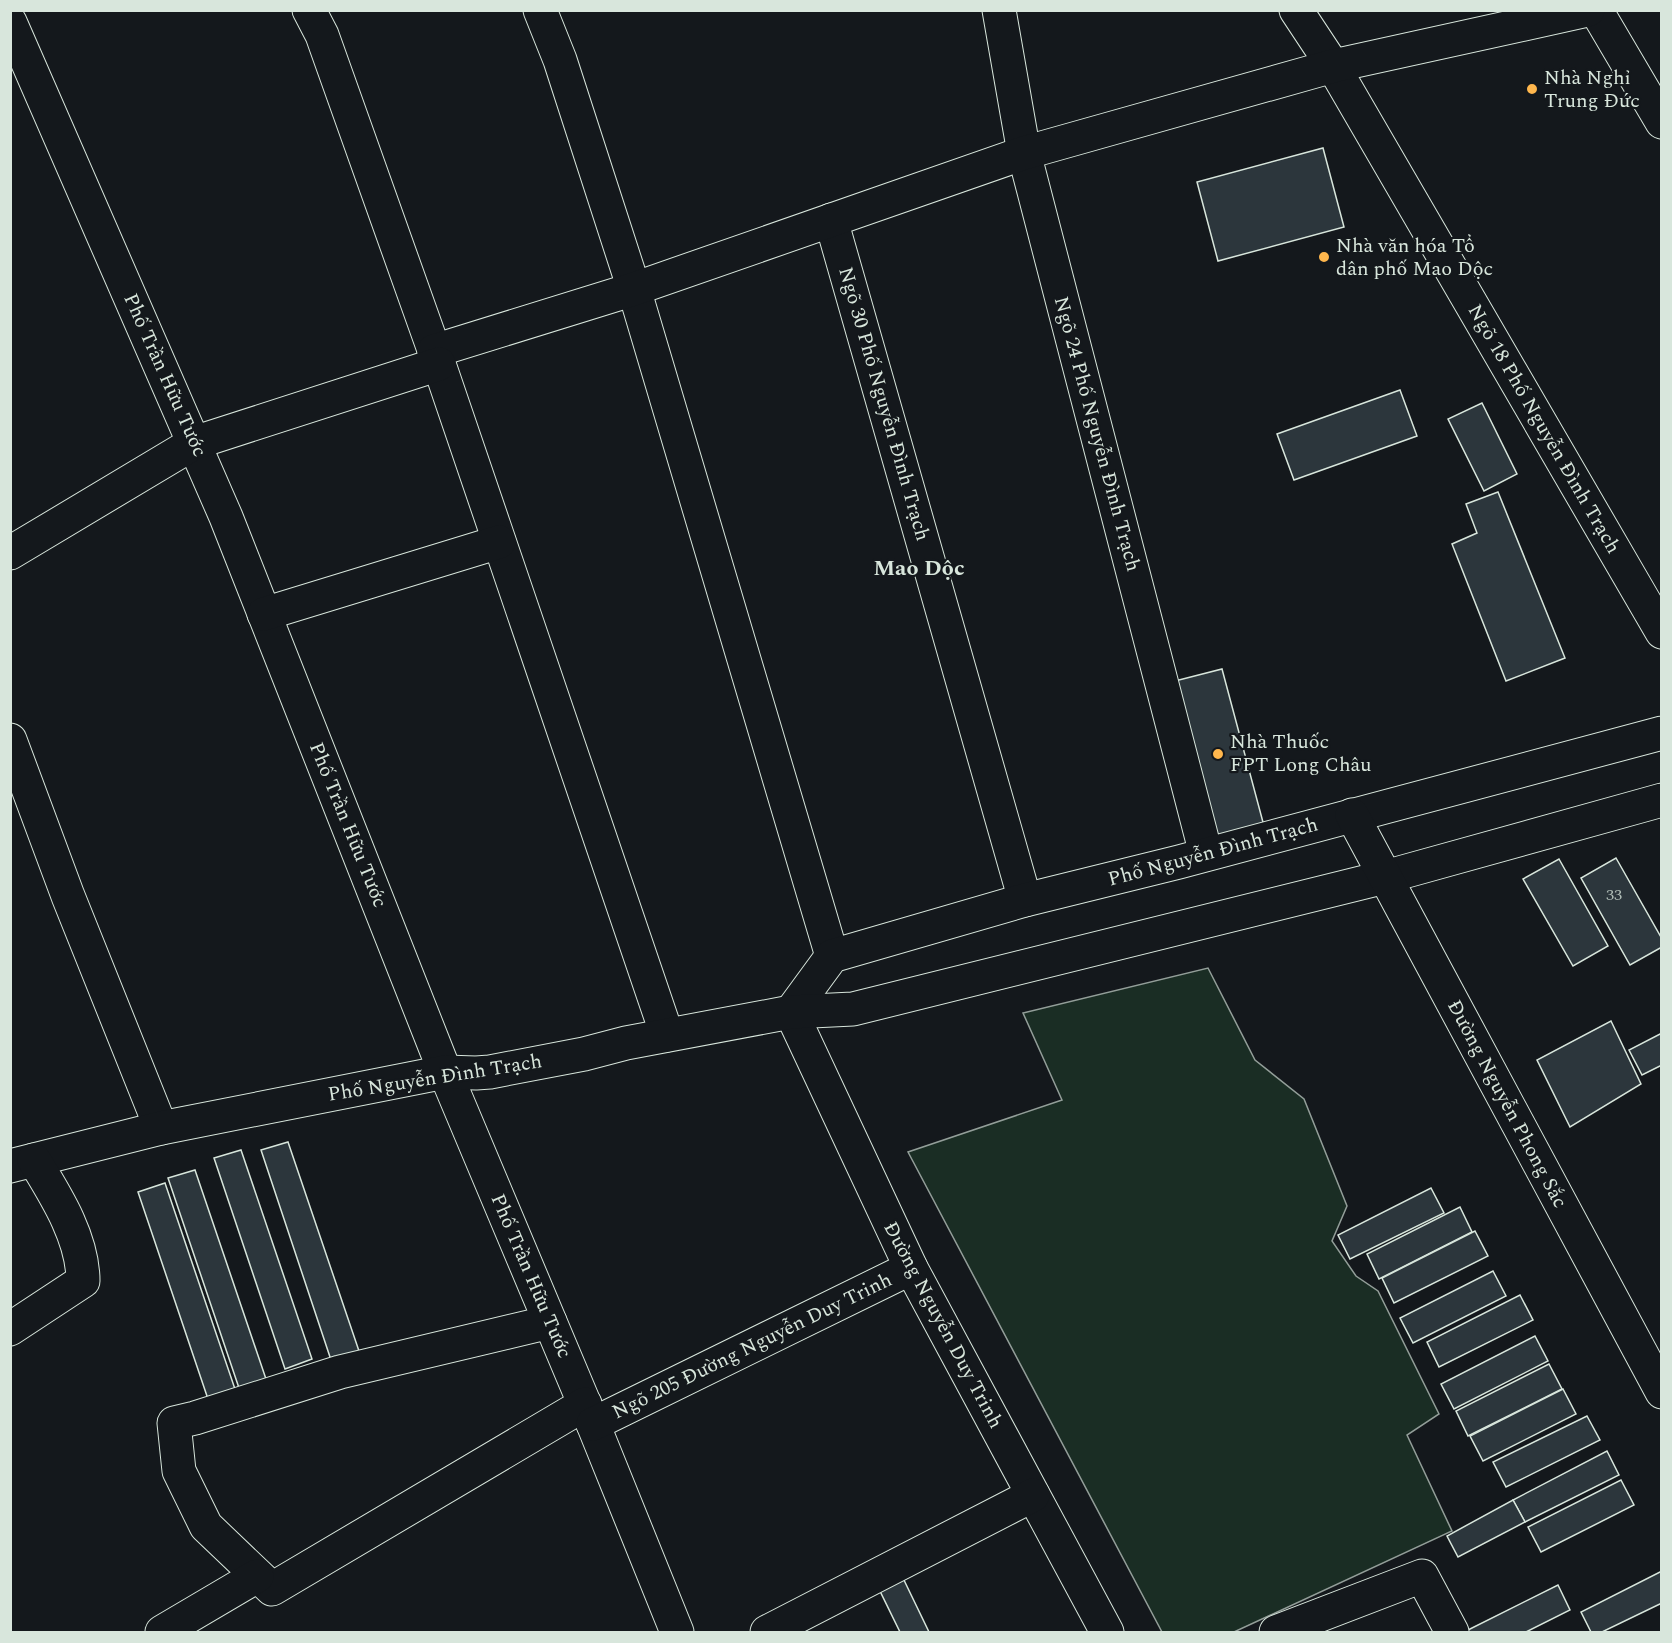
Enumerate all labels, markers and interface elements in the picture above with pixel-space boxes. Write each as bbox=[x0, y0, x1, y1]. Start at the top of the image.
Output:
place label: Nhà Nghỉ Trung Đức bbox=[1544, 63, 1640, 116]
marker: Nhà Nghỉ Trung Đức bbox=[1525, 82, 1539, 96]
place label: Nhà văn hóa Tổ dân phố Mao Dộc bbox=[1336, 231, 1493, 284]
marker: Nhà văn hóa Tổ dân phố Mao Dộc bbox=[1317, 250, 1331, 264]
street label: Ngõ 30 Phố Nguyễn Đình Trạch bbox=[830, 263, 938, 545]
street label: Phố Trần Hữu Tước bbox=[115, 288, 215, 462]
street label: Ngõ 24 Phố Nguyễn Đình Trạch bbox=[1046, 293, 1148, 575]
street label: Ngõ 18 Phố Nguyễn Đình Trạch bbox=[1460, 299, 1628, 559]
district label: Mao Dộc bbox=[873, 552, 965, 585]
place label: Nhà Thuốc FPT Long Châu bbox=[1230, 727, 1371, 780]
street label: Phố Trần Hữu Tước bbox=[301, 738, 395, 912]
marker: Nhà Thuốc FPT Long Châu bbox=[1211, 747, 1225, 761]
street label: Phố Nguyễn Đình Trạch bbox=[1105, 810, 1321, 894]
house number: 33 bbox=[1606, 883, 1622, 907]
street label: Đường Nguyễn Phong Sắc bbox=[1439, 995, 1575, 1213]
street label: Phố Nguyễn Đình Trạch bbox=[326, 1046, 544, 1110]
street label: Phố Trần Hữu Tước bbox=[483, 1189, 579, 1363]
street label: Đường Nguyễn Duy Trinh bbox=[876, 1216, 1010, 1434]
street label: Ngõ 205 Đường Nguyễn Duy Trinh bbox=[607, 1265, 897, 1427]

